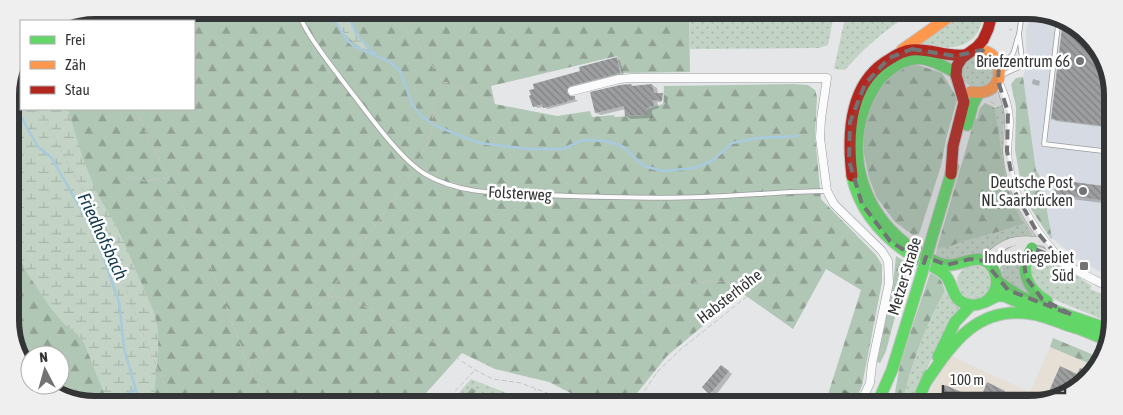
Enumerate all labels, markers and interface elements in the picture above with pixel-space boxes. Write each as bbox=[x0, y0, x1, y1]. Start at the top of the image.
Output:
legend bbox=[20, 20, 195, 110]
text: Frei bbox=[65, 31, 85, 48]
place label: Briefzentrum 66 bbox=[976, 52, 1070, 70]
marker: Briefzentrum 66 bbox=[1074, 55, 1086, 67]
text: Zäh bbox=[65, 56, 86, 73]
text: Stau bbox=[65, 81, 90, 98]
place label: Deutsche Post NL Saarbrücken bbox=[981, 173, 1073, 209]
street label: Folsterweg bbox=[488, 182, 552, 205]
marker: Deutsche Post NL Saarbrücken bbox=[1077, 185, 1089, 197]
water label: Friedhofsbach bbox=[74, 189, 132, 283]
street label: Metzer Straße bbox=[884, 235, 924, 317]
place label: Industriegebiet Süd bbox=[984, 248, 1074, 284]
marker: Industriegebiet Süd bbox=[1078, 260, 1090, 272]
street label: Habsterhöhe bbox=[693, 265, 765, 327]
north arrow bbox=[20, 345, 70, 395]
text: N bbox=[39, 349, 49, 365]
scale bar bbox=[943, 362, 1066, 394]
text: 100 m bbox=[950, 371, 984, 388]

